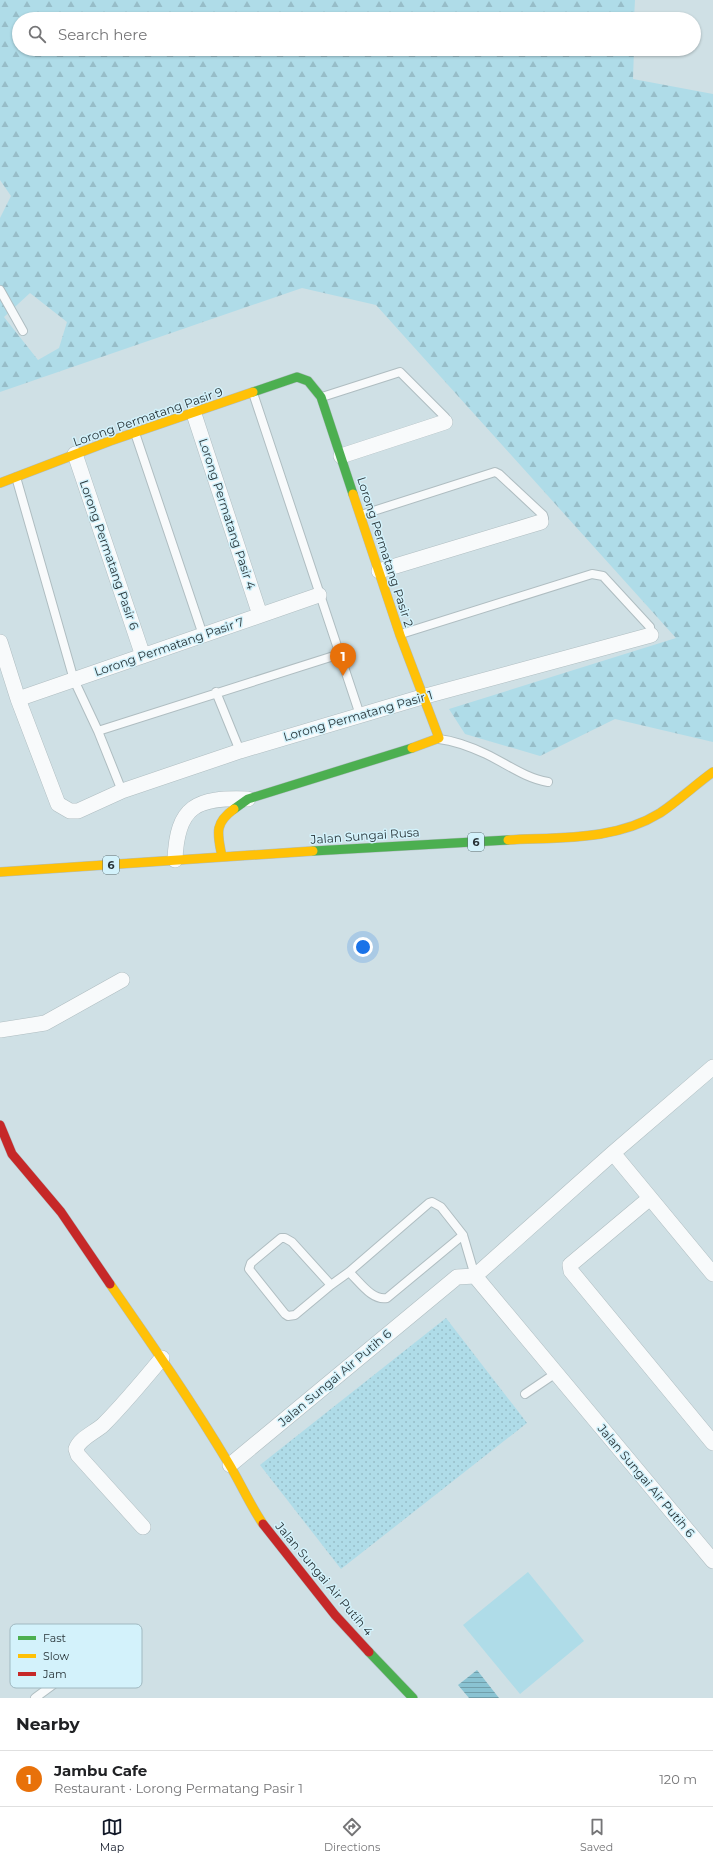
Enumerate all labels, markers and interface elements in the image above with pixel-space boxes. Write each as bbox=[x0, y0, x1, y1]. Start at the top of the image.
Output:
search box bbox=[12, 12, 701, 56]
icon: search bbox=[26, 23, 48, 45]
text: Search here bbox=[58, 25, 147, 44]
street label: Lorong Permatang Pasir 9 bbox=[71, 384, 225, 449]
street label: Lorong Permatang Pasir 4 bbox=[196, 436, 259, 591]
street label: Lorong Permatang Pasir 2 bbox=[354, 475, 417, 629]
street label: Lorong Permatang Pasir 6 bbox=[77, 478, 142, 632]
street label: Lorong Permatang Pasir 7 bbox=[92, 614, 246, 679]
pin: 1 bbox=[330, 643, 356, 676]
street label: Lorong Permatang Pasir 1 bbox=[282, 687, 434, 744]
street label: Jalan Sungai Rusa bbox=[309, 824, 420, 847]
road number: 6 bbox=[468, 833, 484, 851]
road number: 6 bbox=[103, 856, 119, 874]
your location bbox=[353, 937, 373, 957]
street label: Jalan Sungai Air Putih 6 bbox=[274, 1326, 394, 1430]
street label: Jalan Sungai Air Putih 6 bbox=[594, 1420, 698, 1540]
street label: Jalan Sungai Air Putih 4 bbox=[272, 1518, 376, 1639]
legend bbox=[10, 1624, 142, 1688]
text: Fast bbox=[43, 1631, 67, 1645]
text: Slow bbox=[43, 1649, 69, 1663]
text: Jam bbox=[42, 1667, 67, 1681]
text: Nearby bbox=[16, 1714, 80, 1734]
text: Jambu Cafe bbox=[54, 1761, 147, 1780]
text: 1 bbox=[26, 1771, 32, 1787]
text: 120 m bbox=[659, 1771, 697, 1787]
text: Restaurant · Lorong Permatang Pasir 1 bbox=[54, 1780, 303, 1796]
tab: Map bbox=[100, 1816, 124, 1854]
tab: Directions bbox=[324, 1816, 380, 1854]
tab: Saved bbox=[580, 1816, 613, 1854]

